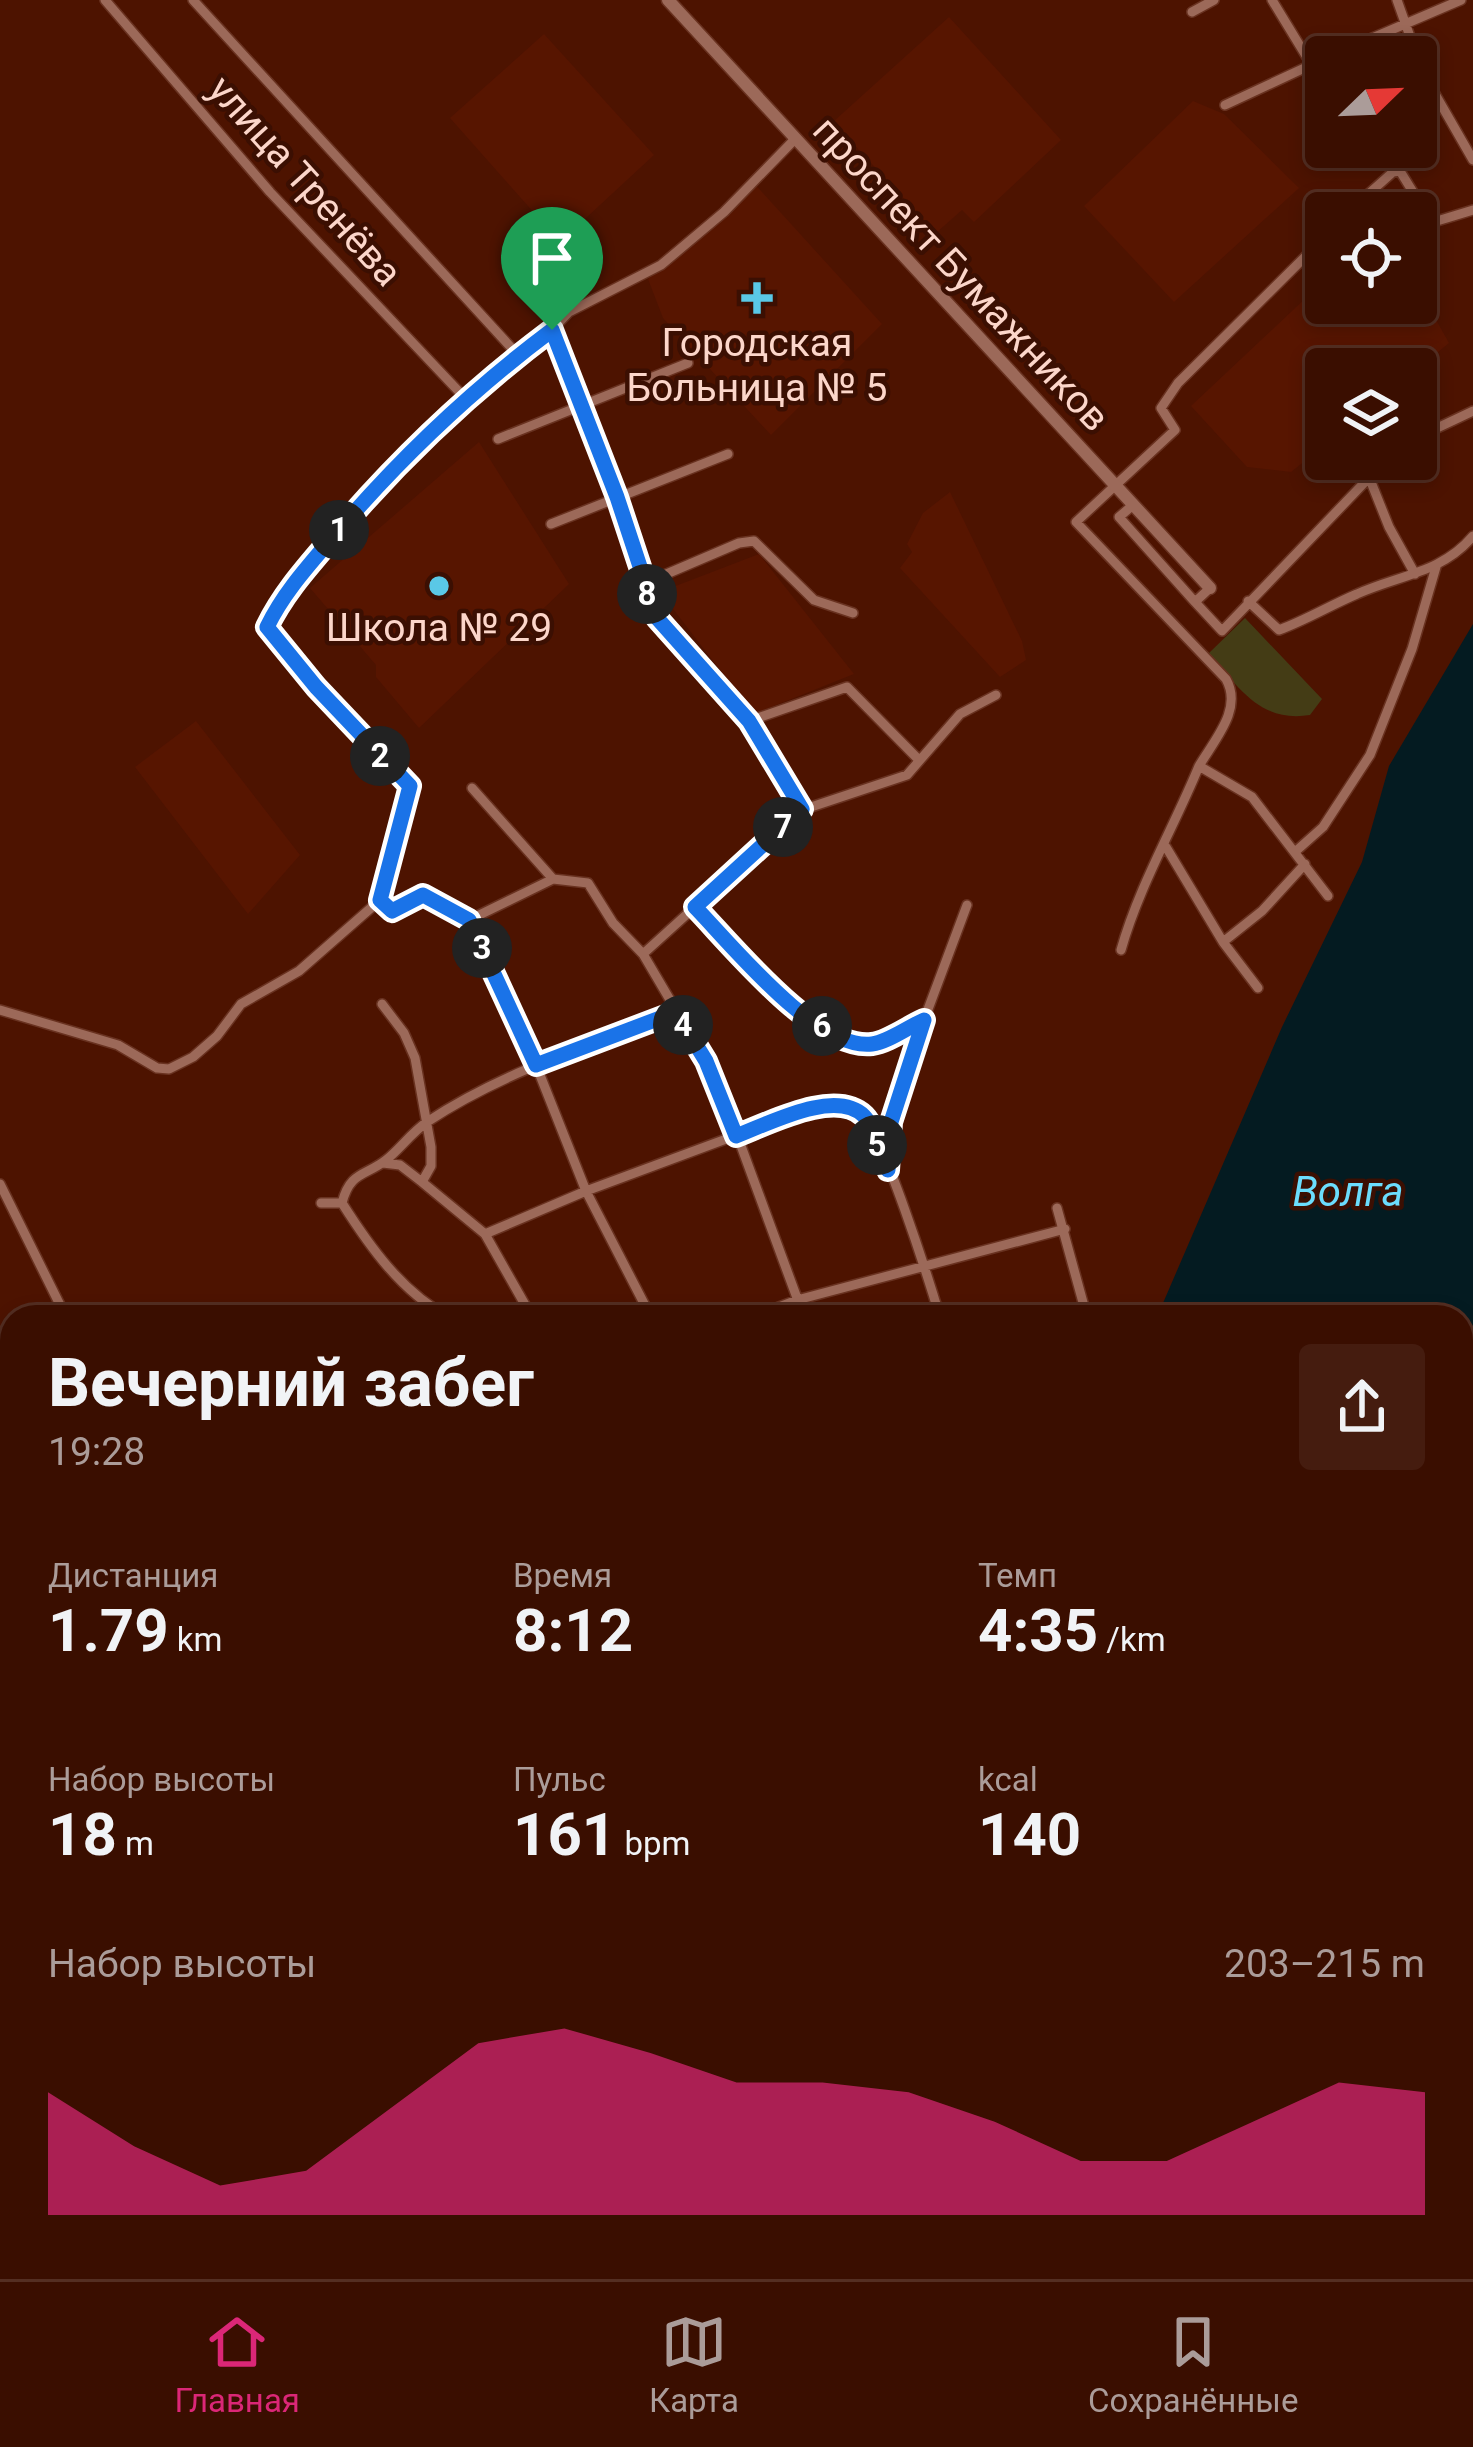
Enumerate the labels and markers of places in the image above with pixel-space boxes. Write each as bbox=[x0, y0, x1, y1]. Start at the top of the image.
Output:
pin bbox=[501, 207, 603, 330]
marker: Городская Больница № 5 bbox=[741, 282, 773, 314]
place label: Городская Больница № 5 bbox=[627, 320, 887, 411]
pin: 1 bbox=[309, 500, 369, 560]
pin: 8 bbox=[617, 564, 677, 624]
marker: Школа № 29 bbox=[426, 573, 452, 599]
place label: Школа № 29 bbox=[326, 605, 552, 651]
pin: 2 bbox=[350, 726, 410, 786]
pin: 7 bbox=[753, 797, 813, 857]
pin: 3 bbox=[452, 918, 512, 978]
pin: 4 bbox=[653, 995, 713, 1055]
pin: 6 bbox=[792, 996, 852, 1056]
pin: 5 bbox=[847, 1115, 907, 1175]

